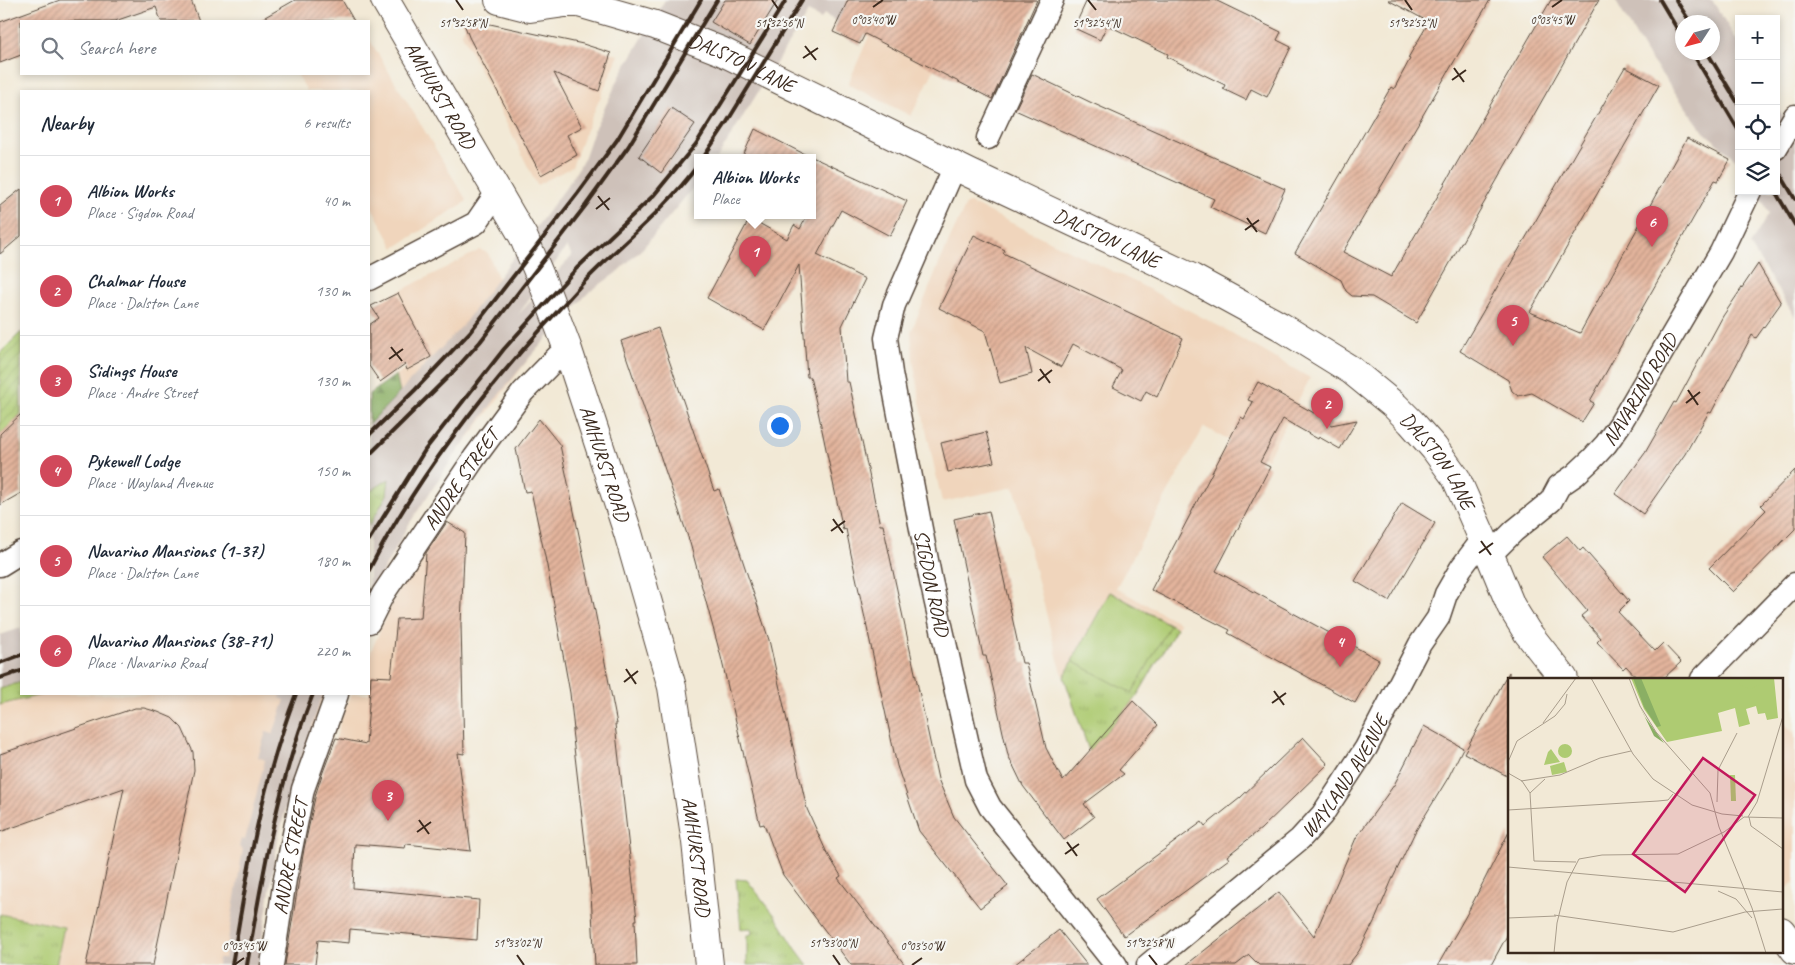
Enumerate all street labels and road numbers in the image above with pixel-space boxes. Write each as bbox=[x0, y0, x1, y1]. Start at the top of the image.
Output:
street label: DALSTON LANE bbox=[685, 28, 801, 99]
street label: AMHURST ROAD bbox=[399, 37, 482, 155]
street label: DALSTON LANE bbox=[1050, 203, 1166, 275]
street label: NAVARINO ROAD bbox=[1597, 327, 1684, 450]
street label: AMHURST ROAD bbox=[574, 402, 636, 526]
street label: DALSTON LANE bbox=[1395, 407, 1481, 515]
street label: ANDRE STREET bbox=[418, 421, 507, 535]
street label: SIGDON ROAD bbox=[908, 528, 956, 641]
street label: WAYLAND AVENUE bbox=[1296, 708, 1395, 843]
street label: ANDRE STREET bbox=[268, 793, 314, 916]
street label: AMHURST ROAD bbox=[676, 795, 716, 919]

